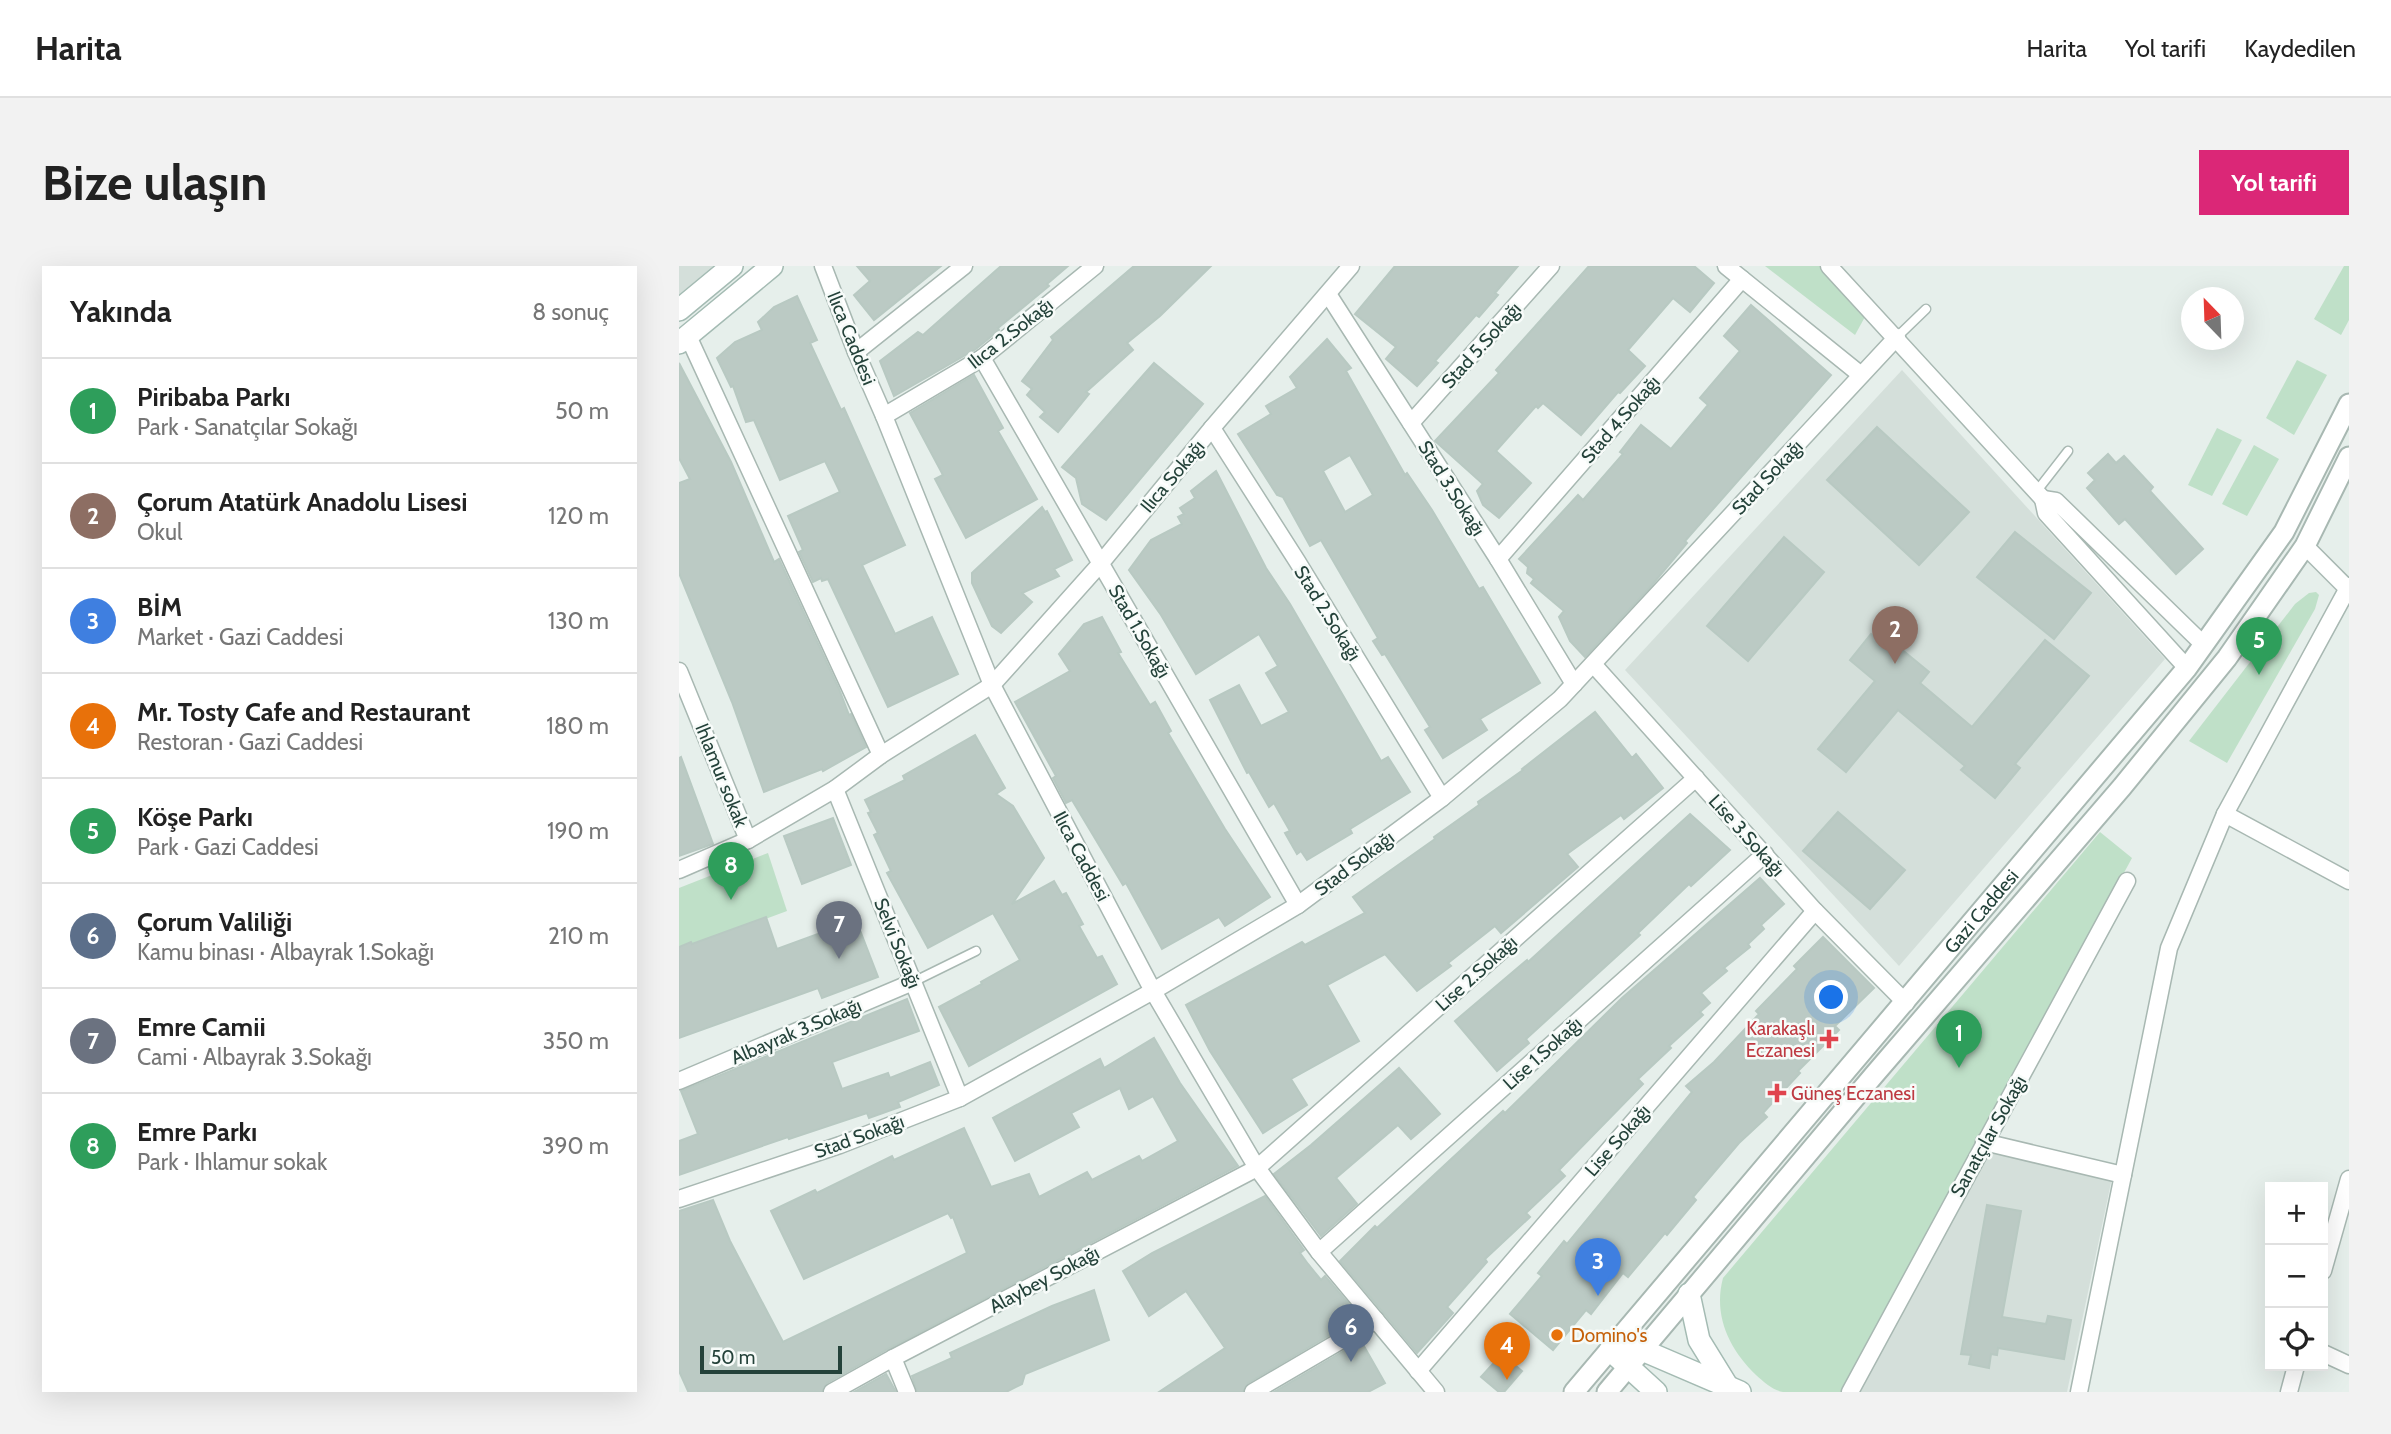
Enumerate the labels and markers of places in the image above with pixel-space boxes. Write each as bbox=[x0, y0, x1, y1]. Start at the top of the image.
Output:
pin: 2 bbox=[1872, 606, 1918, 664]
pin: 5 bbox=[2236, 617, 2282, 675]
pin: 8 bbox=[708, 842, 754, 900]
pin: 7 bbox=[816, 901, 862, 959]
pin: 1 bbox=[1936, 1010, 1982, 1068]
place label: Karakaşlı Eczanesi bbox=[1746, 1017, 1815, 1062]
marker: Karakaşlı Eczanesi bbox=[1821, 1031, 1837, 1047]
place label: Güneş Eczanesi bbox=[1791, 1082, 1915, 1105]
marker: Güneş Eczanesi bbox=[1769, 1085, 1785, 1101]
pin: 3 bbox=[1575, 1238, 1621, 1296]
pin: 6 bbox=[1328, 1304, 1374, 1362]
pin: 4 bbox=[1484, 1322, 1530, 1380]
place label: Domino's bbox=[1571, 1324, 1648, 1347]
marker: Domino's bbox=[1549, 1327, 1565, 1343]

